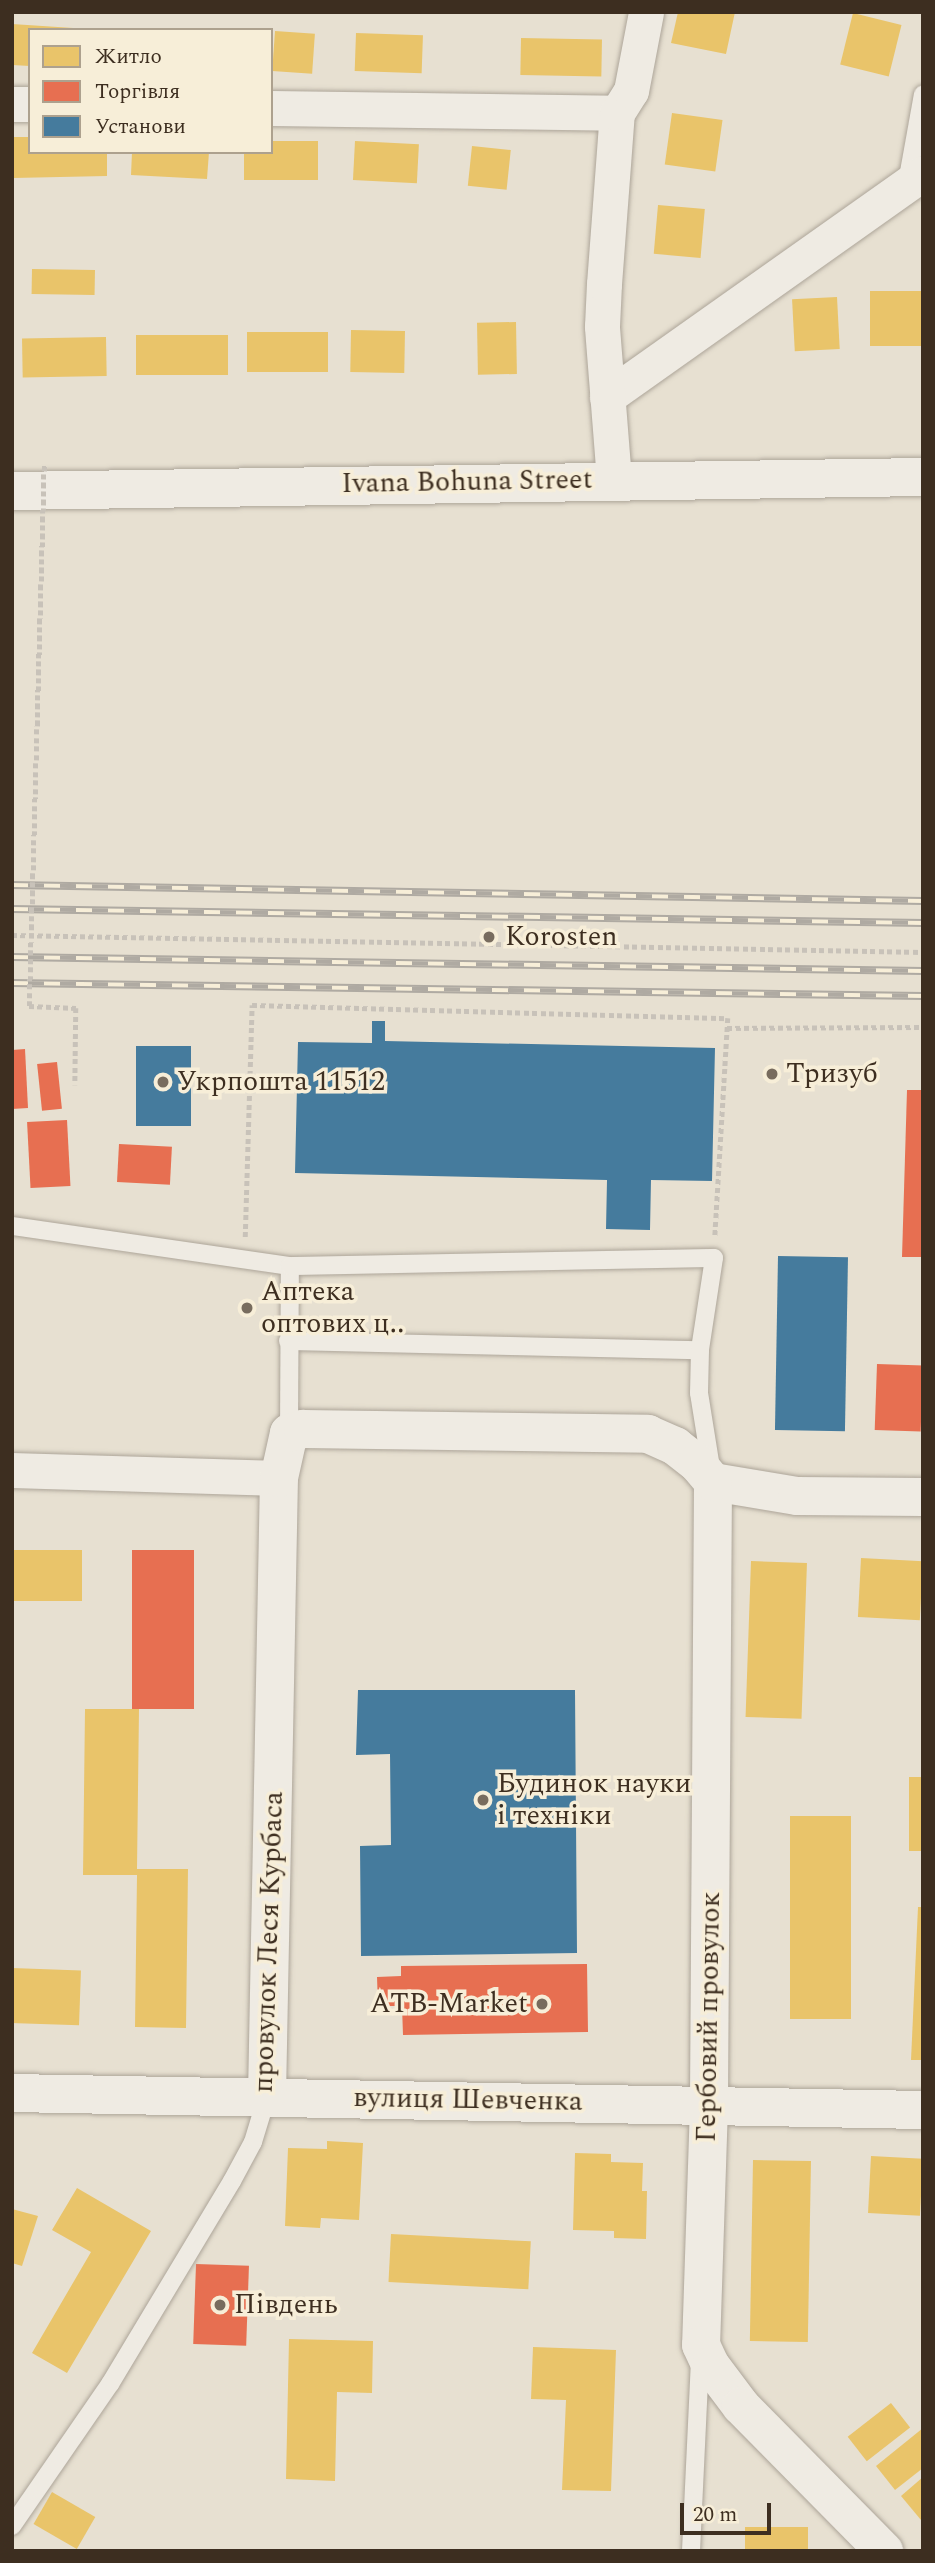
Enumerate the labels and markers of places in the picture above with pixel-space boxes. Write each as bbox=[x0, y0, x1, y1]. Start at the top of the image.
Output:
place label: Korosten bbox=[505, 920, 618, 954]
marker: Korosten bbox=[479, 927, 499, 947]
place label: Тризуб bbox=[786, 1057, 878, 1091]
place label: Укрпошта 11512 bbox=[177, 1065, 385, 1099]
marker: Тризуб bbox=[764, 1066, 780, 1082]
marker: Укрпошта 11512 bbox=[155, 1074, 171, 1090]
place label: Аптека оптових ц‥ bbox=[261, 1275, 404, 1341]
marker: Аптека оптових ц‥ bbox=[239, 1300, 255, 1316]
place label: Будинок науки і техніки bbox=[497, 1767, 691, 1833]
marker: Будинок науки і техніки bbox=[475, 1792, 491, 1808]
place label: ATB-Market bbox=[370, 1987, 528, 2021]
marker: ATB-Market bbox=[534, 1996, 550, 2012]
place label: Південь bbox=[234, 2288, 338, 2322]
marker: Південь bbox=[212, 2297, 228, 2313]

